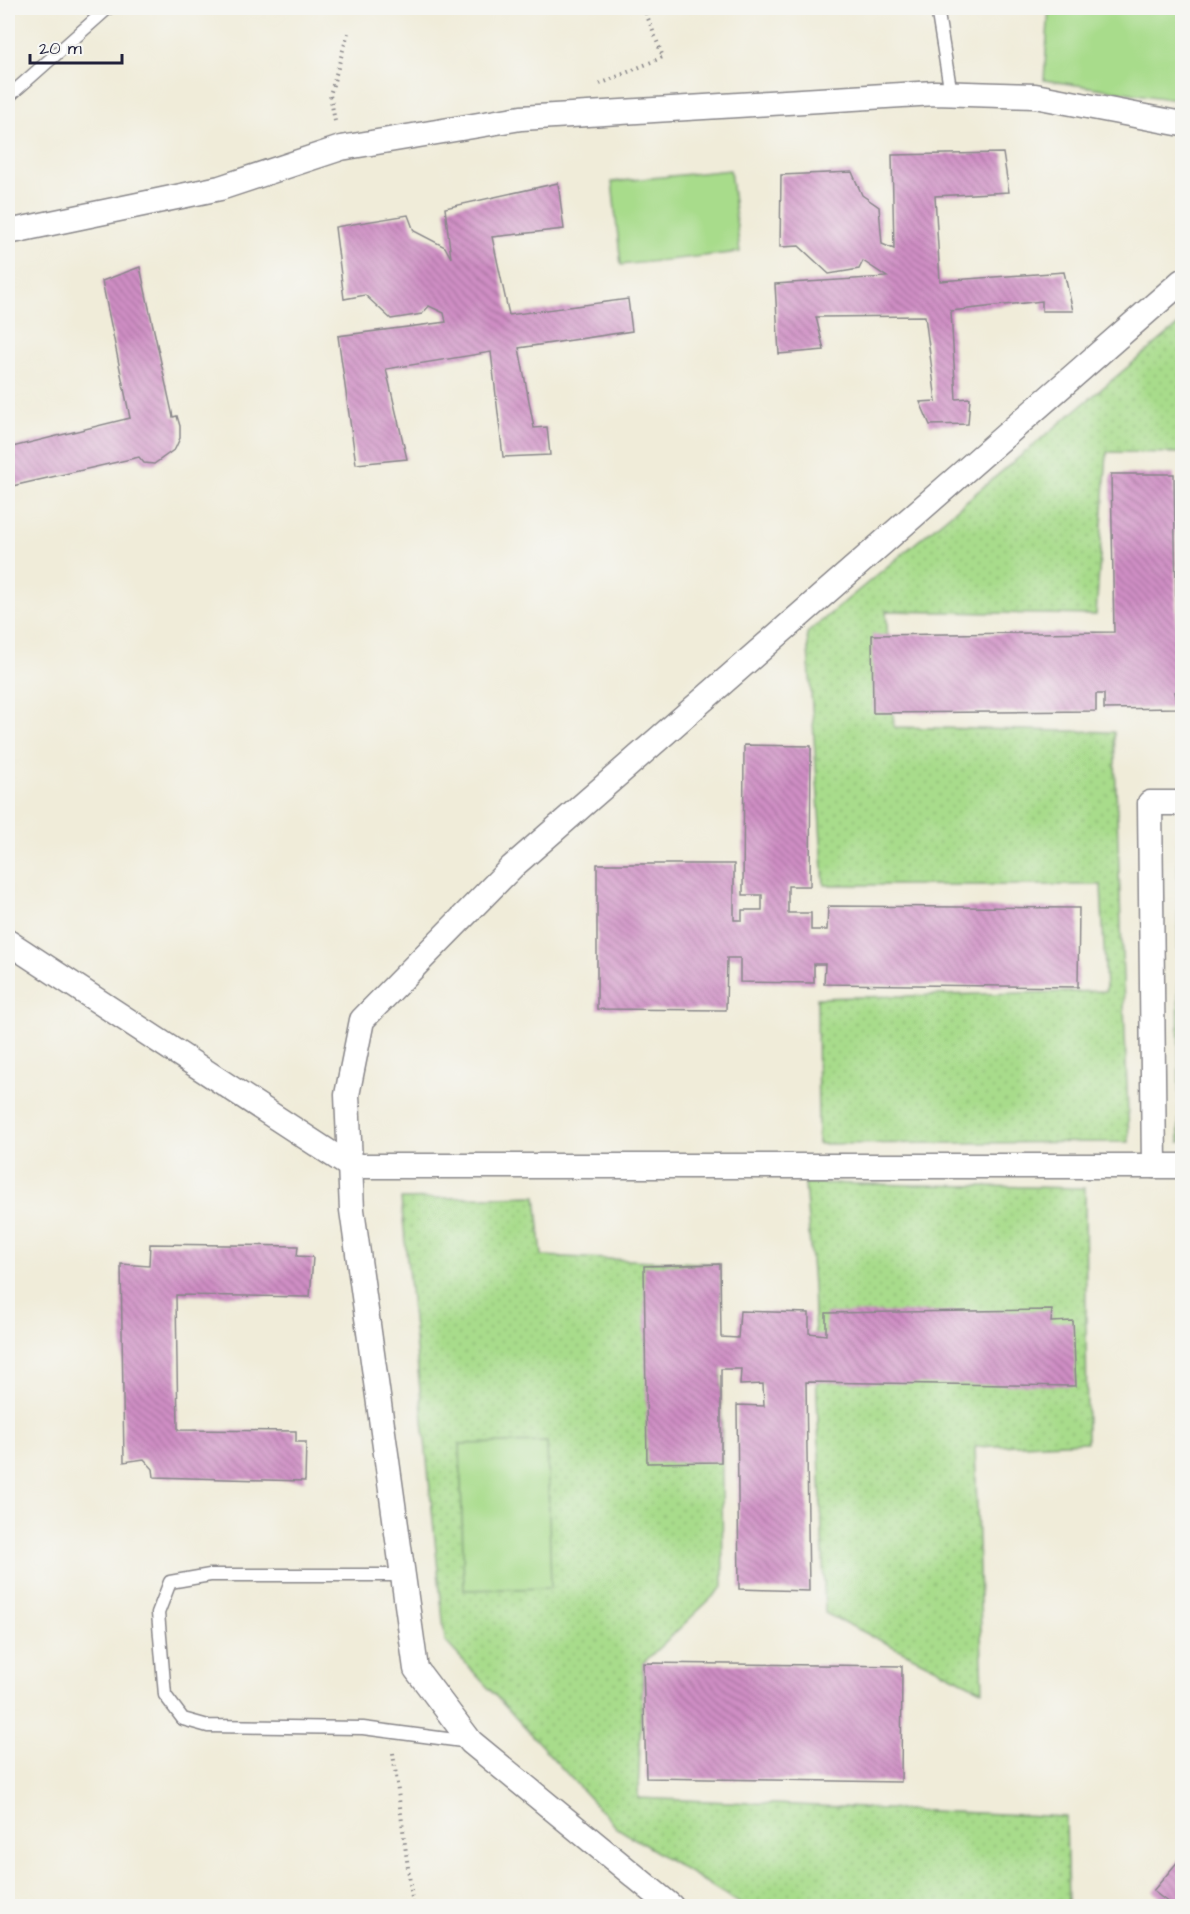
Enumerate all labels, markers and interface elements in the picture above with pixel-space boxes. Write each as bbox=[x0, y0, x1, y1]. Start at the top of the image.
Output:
scale bar bbox=[30, 27, 122, 65]
text: 20 m bbox=[39, 36, 82, 61]

